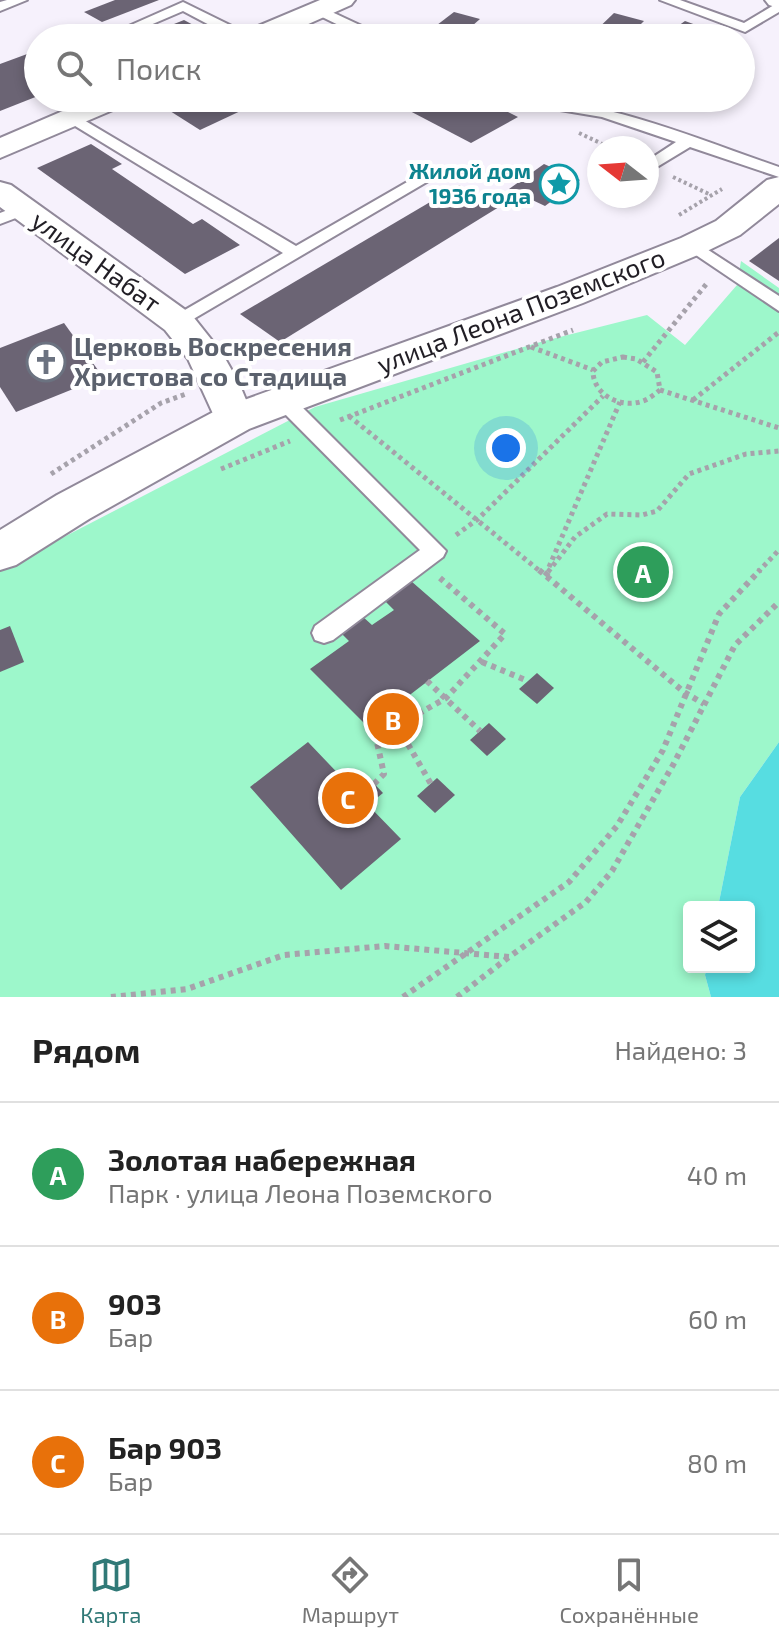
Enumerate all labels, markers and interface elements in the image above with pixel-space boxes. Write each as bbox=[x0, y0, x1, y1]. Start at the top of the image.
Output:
search box bbox=[24, 24, 755, 112]
icon: search bbox=[52, 46, 96, 90]
text: Поиск bbox=[116, 50, 202, 86]
north arrow bbox=[587, 136, 659, 208]
place label: Жилой дом 1936 года bbox=[409, 157, 531, 208]
place icon: Жилой дом 1936 года bbox=[538, 163, 580, 205]
street label: улица Набат bbox=[26, 204, 168, 319]
street label: улица Леона Поземского bbox=[372, 240, 669, 380]
place label: Церковь Воскресения Христова со Стадища bbox=[74, 330, 352, 391]
church icon: Церковь Воскресения Христова со Стадища bbox=[25, 341, 67, 383]
your location bbox=[486, 428, 526, 468]
pin: A bbox=[617, 542, 669, 602]
pin: B bbox=[367, 689, 419, 749]
pin: C bbox=[322, 768, 374, 828]
map controls bbox=[683, 901, 755, 973]
button: layers bbox=[683, 901, 755, 973]
text: Рядом bbox=[32, 1029, 140, 1070]
text: Найдено: 3 bbox=[614, 1034, 747, 1065]
text: Золотая набережная bbox=[108, 1141, 416, 1177]
text: A bbox=[50, 1159, 66, 1190]
text: 40 m bbox=[687, 1159, 747, 1190]
text: Парк · улица Леона Поземского bbox=[108, 1177, 493, 1208]
text: 903 bbox=[108, 1285, 162, 1321]
text: B bbox=[50, 1303, 66, 1334]
text: 60 m bbox=[688, 1303, 747, 1334]
text: Бар bbox=[108, 1321, 153, 1352]
text: Бар 903 bbox=[108, 1429, 222, 1465]
text: C bbox=[50, 1447, 66, 1478]
text: 80 m bbox=[687, 1447, 747, 1478]
text: Бар bbox=[108, 1465, 153, 1496]
tab: Карта bbox=[80, 1553, 141, 1627]
tab: Маршрут bbox=[302, 1553, 399, 1627]
tab: Сохранённые bbox=[559, 1553, 699, 1627]

